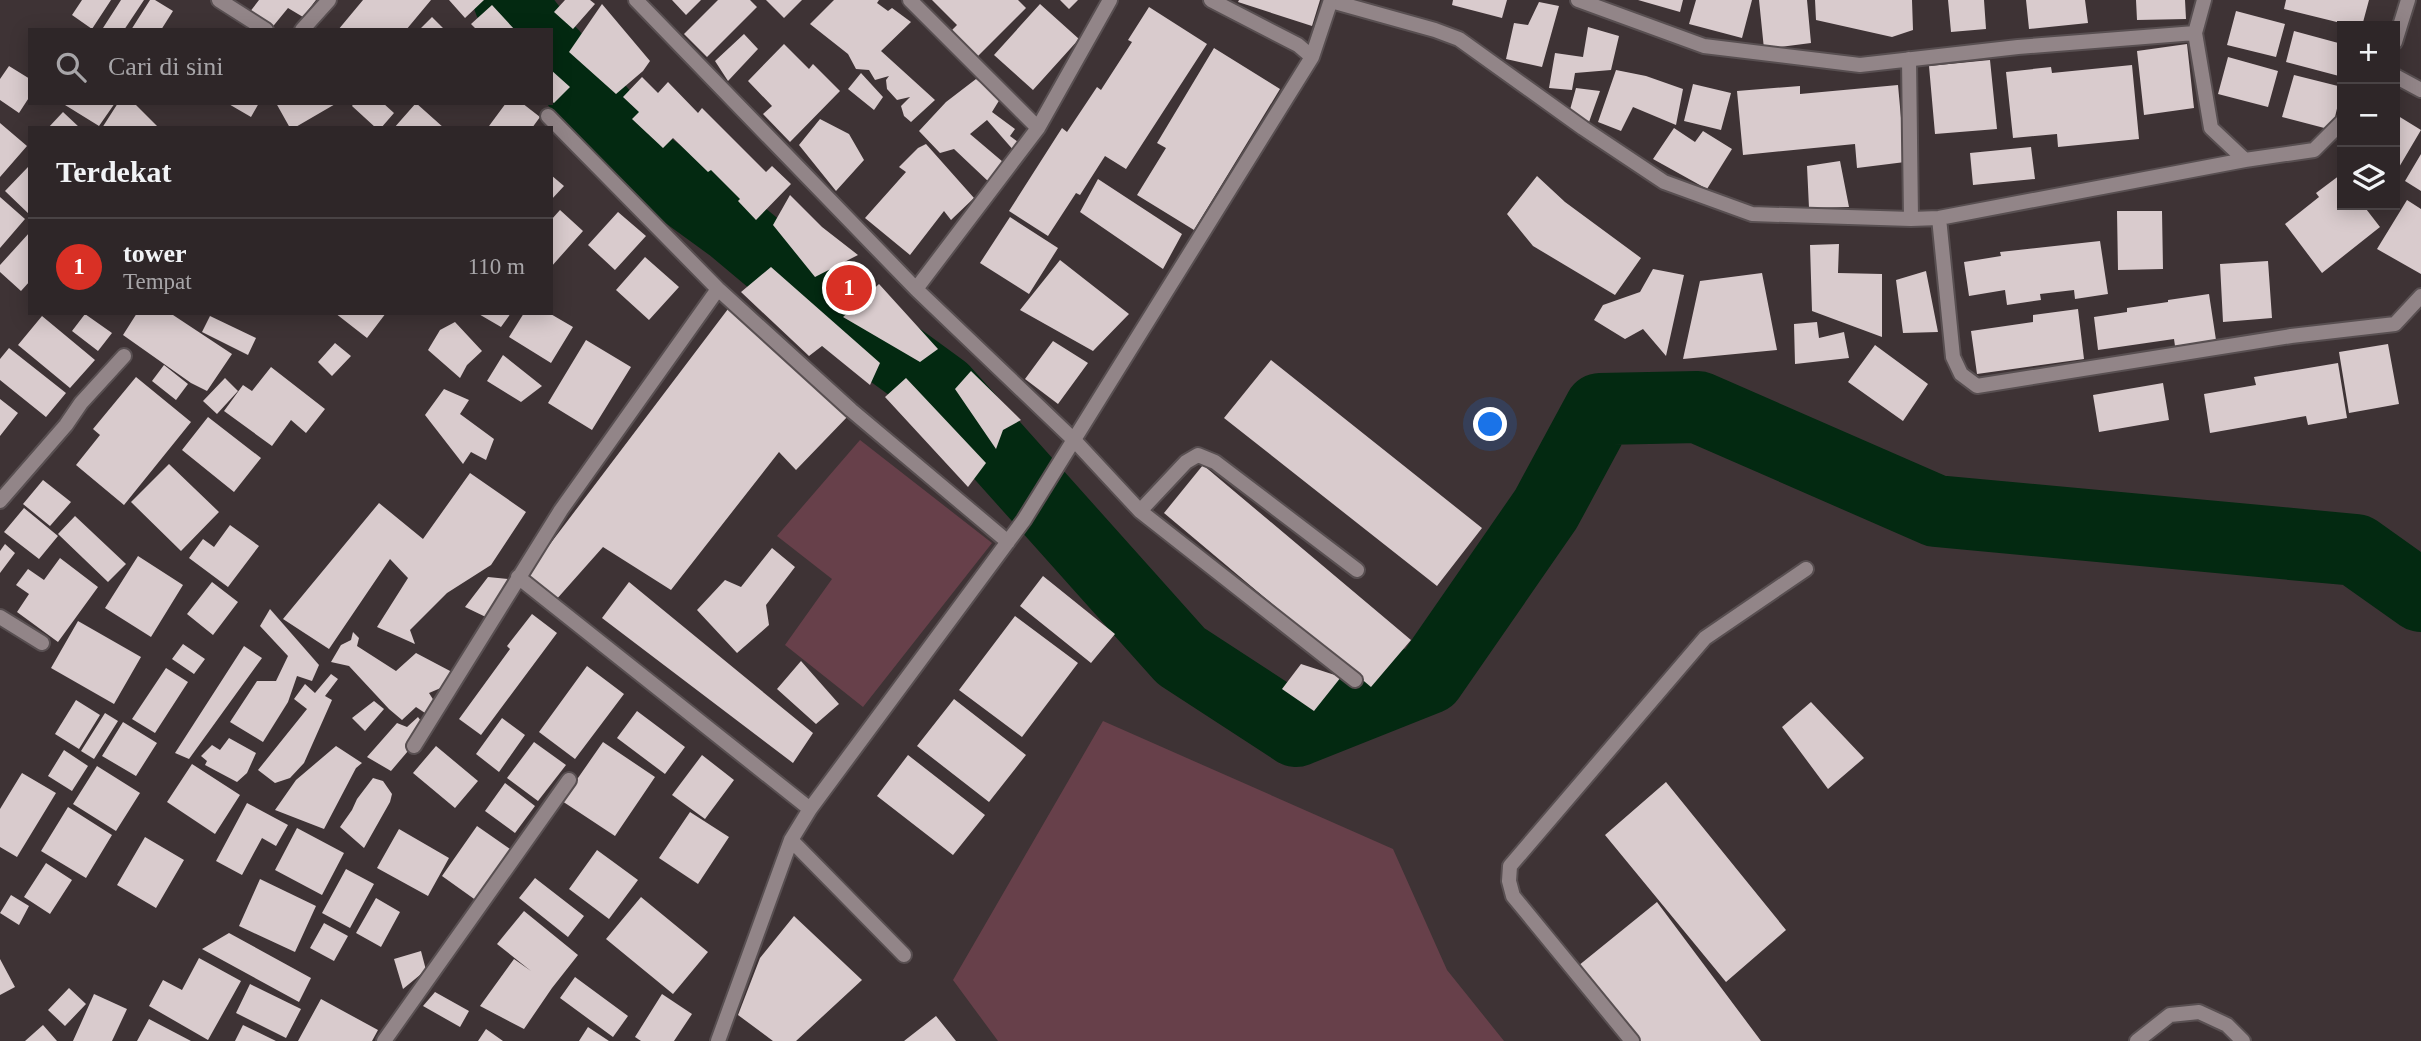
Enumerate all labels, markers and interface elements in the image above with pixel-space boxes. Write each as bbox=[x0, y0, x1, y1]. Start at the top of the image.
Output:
map controls bbox=[2337, 21, 2400, 210]
button: + bbox=[2337, 21, 2400, 84]
search box bbox=[28, 28, 553, 105]
icon: search bbox=[52, 48, 90, 86]
text: Cari di sini bbox=[108, 52, 224, 81]
button: − bbox=[2337, 84, 2400, 147]
button: layers bbox=[2337, 147, 2400, 210]
text: Terdekat bbox=[56, 155, 172, 188]
text: tower bbox=[123, 239, 187, 268]
text: 1 bbox=[73, 254, 85, 279]
text: 110 m bbox=[468, 254, 525, 279]
pin: 1 bbox=[826, 262, 872, 314]
text: Tempat bbox=[123, 269, 192, 294]
your location bbox=[1473, 407, 1507, 441]

